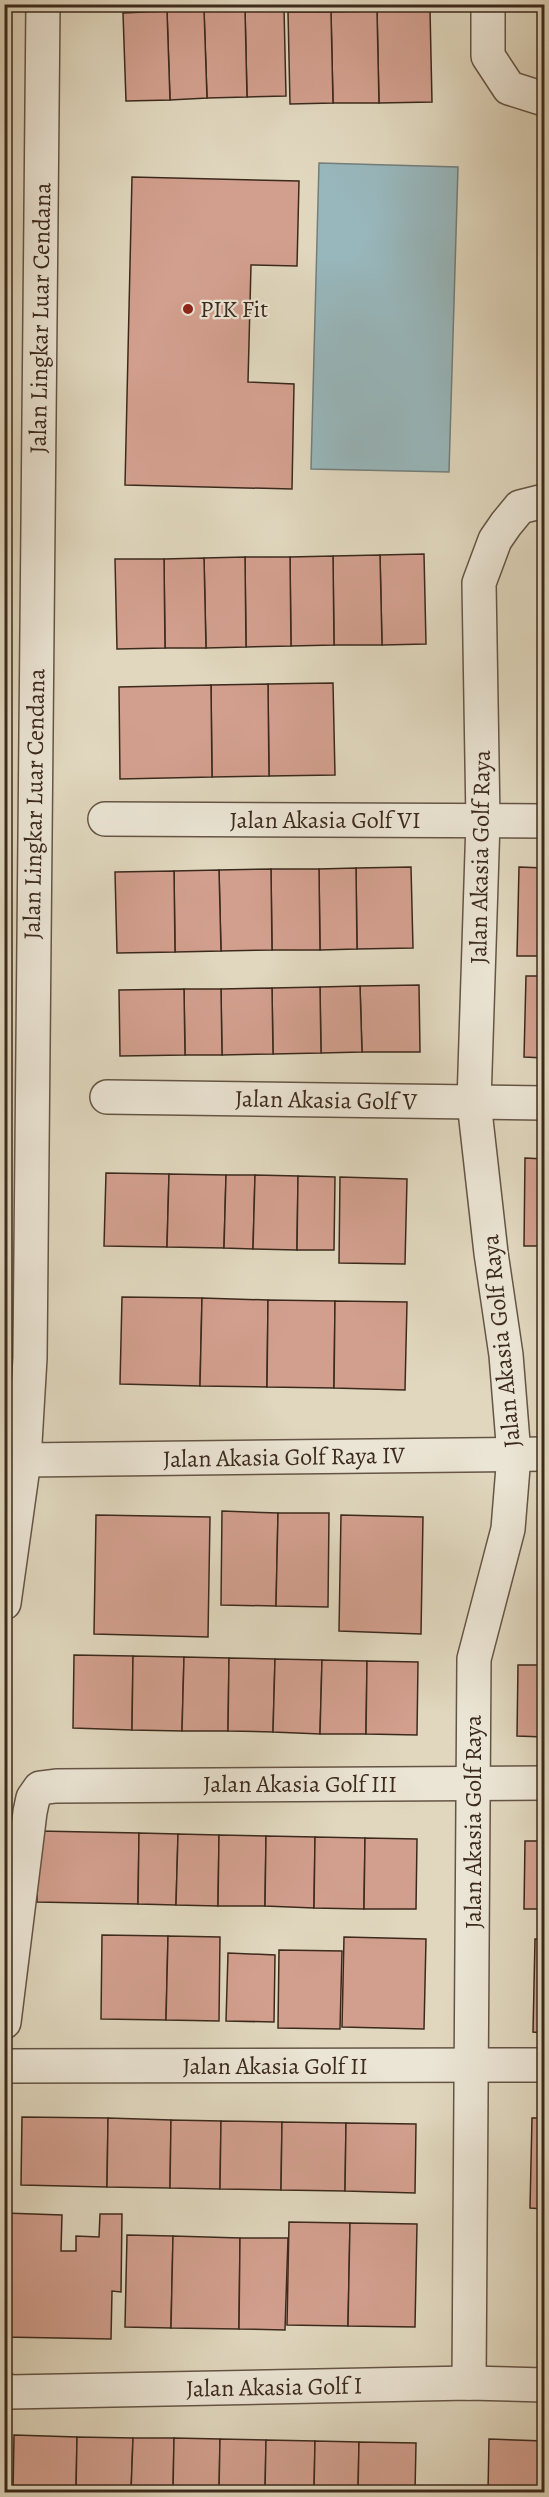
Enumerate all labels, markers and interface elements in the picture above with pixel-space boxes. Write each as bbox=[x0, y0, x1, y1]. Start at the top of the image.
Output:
street label: Jalan Lingkar Luar Cendana bbox=[22, 181, 58, 454]
place label: PIK Fit bbox=[200, 293, 268, 325]
marker: PIK Fit bbox=[181, 302, 195, 316]
street label: Jalan Lingkar Luar Cendana bbox=[16, 667, 52, 940]
street label: Jalan Akasia Golf Raya bbox=[462, 749, 498, 964]
street label: Jalan Akasia Golf VI bbox=[229, 804, 421, 836]
street label: Jalan Akasia Golf V bbox=[235, 1082, 418, 1118]
street label: Jalan Akasia Golf Raya bbox=[474, 1232, 528, 1449]
street label: Jalan Akasia Golf Raya IV bbox=[163, 1439, 406, 1475]
street label: Jalan Akasia Golf Raya bbox=[457, 1714, 489, 1929]
street label: Jalan Akasia Golf III bbox=[203, 1768, 397, 1800]
street label: Jalan Akasia Golf II bbox=[182, 2050, 368, 2082]
street label: Jalan Akasia Golf I bbox=[186, 2369, 362, 2405]

